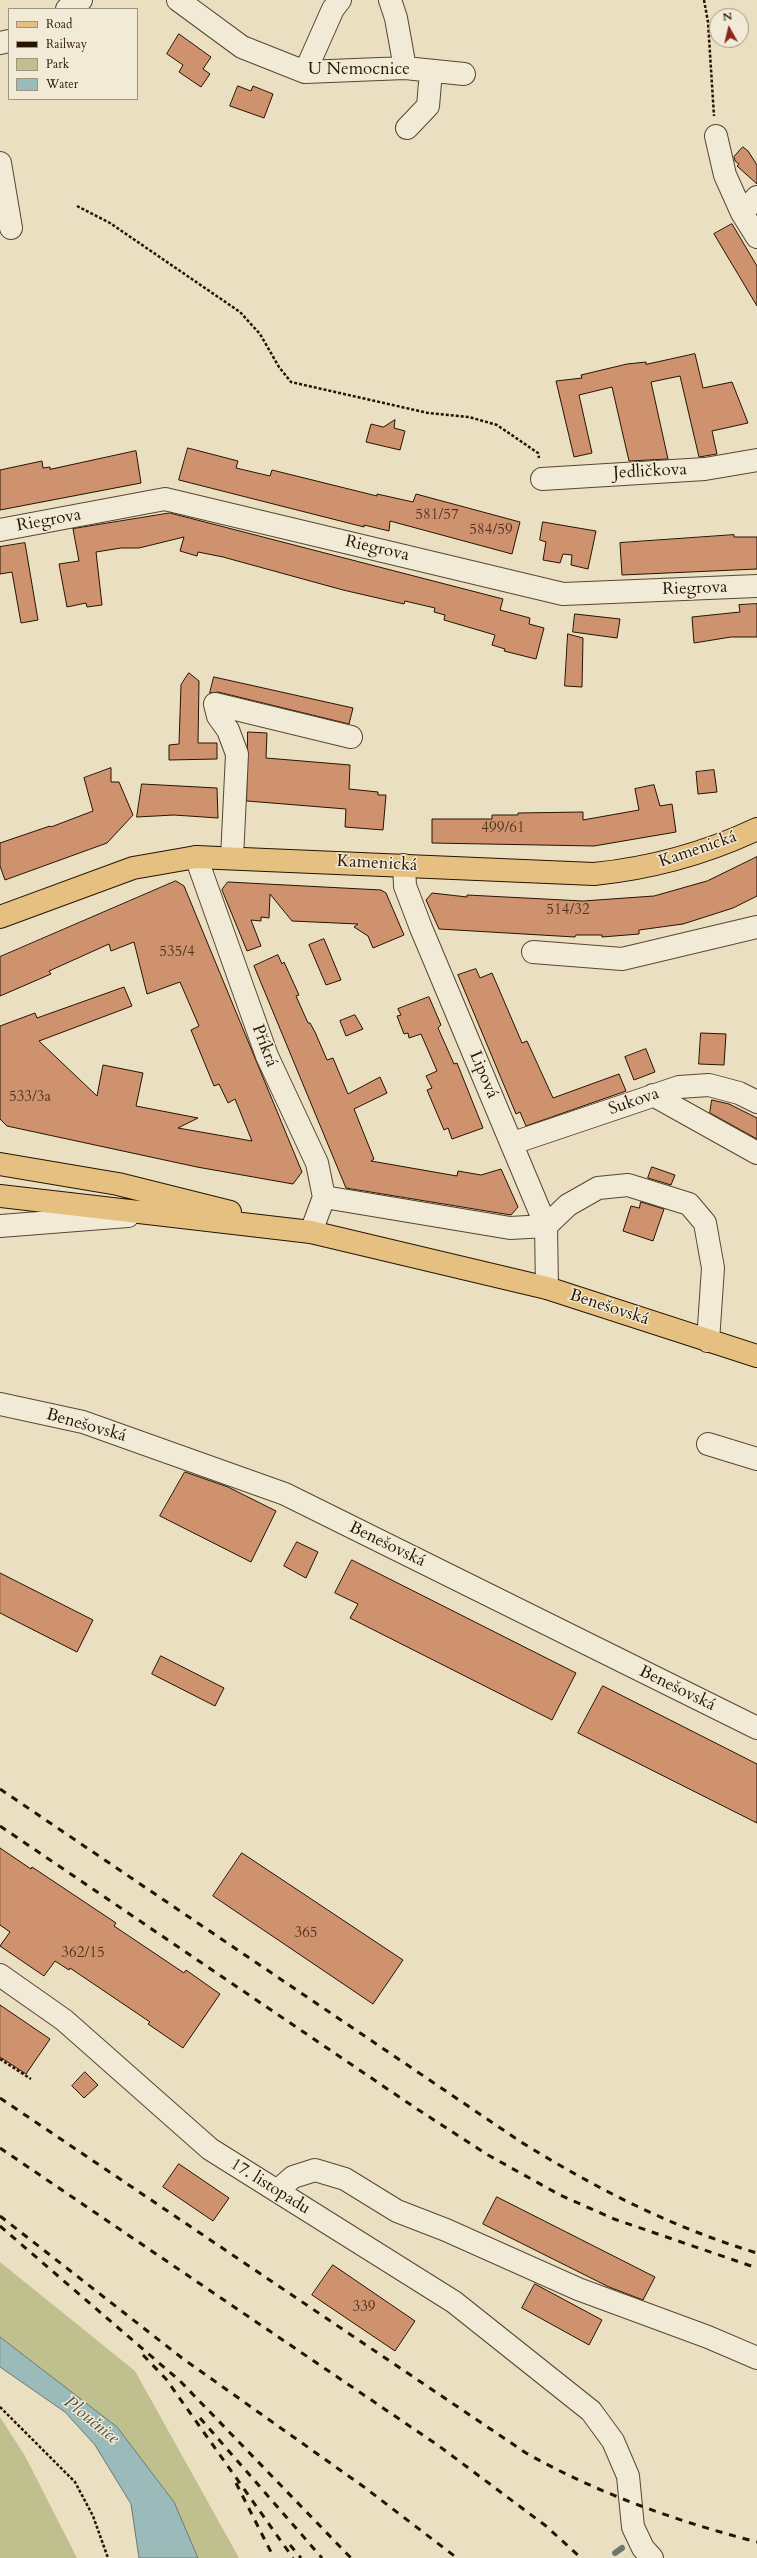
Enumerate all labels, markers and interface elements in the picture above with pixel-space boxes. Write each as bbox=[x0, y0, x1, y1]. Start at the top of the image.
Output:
legend bbox=[8, 8, 138, 100]
north arrow bbox=[709, 8, 749, 48]
text: N bbox=[722, 9, 733, 25]
text: Road bbox=[46, 16, 72, 32]
text: Railway bbox=[46, 36, 87, 52]
text: Park bbox=[46, 56, 69, 72]
street label: U Nemocnice bbox=[308, 60, 410, 80]
text: Water bbox=[46, 76, 78, 92]
street label: Jedličkova bbox=[613, 460, 687, 484]
street label: Riegrova bbox=[15, 505, 83, 537]
house number: 581/57 bbox=[415, 507, 459, 525]
house number: 584/59 bbox=[469, 522, 513, 540]
street label: Riegrova bbox=[343, 532, 411, 566]
street label: Riegrova bbox=[662, 578, 728, 600]
house number: 499/61 bbox=[481, 820, 525, 838]
street label: Kamenická bbox=[657, 827, 739, 873]
street label: Kamenická bbox=[336, 852, 418, 876]
house number: 514/32 bbox=[546, 902, 590, 920]
house number: 535/4 bbox=[159, 944, 195, 962]
street label: Příkrá bbox=[247, 1022, 281, 1070]
street label: Lipová bbox=[464, 1048, 502, 1102]
street label: Sukova bbox=[606, 1084, 662, 1120]
house number: 533/3a bbox=[9, 1089, 51, 1107]
street label: Benešovská bbox=[567, 1286, 651, 1330]
street label: Benešovská bbox=[44, 1405, 128, 1447]
street label: Benešovská bbox=[346, 1518, 428, 1572]
street label: Benešovská bbox=[636, 1662, 718, 1716]
house number: 365 bbox=[294, 1925, 318, 1943]
house number: 362/15 bbox=[61, 1945, 105, 1963]
street label: 17. listopadu bbox=[226, 2154, 314, 2220]
house number: 339 bbox=[352, 2299, 376, 2317]
water label: Ploučnice bbox=[59, 2392, 123, 2450]

